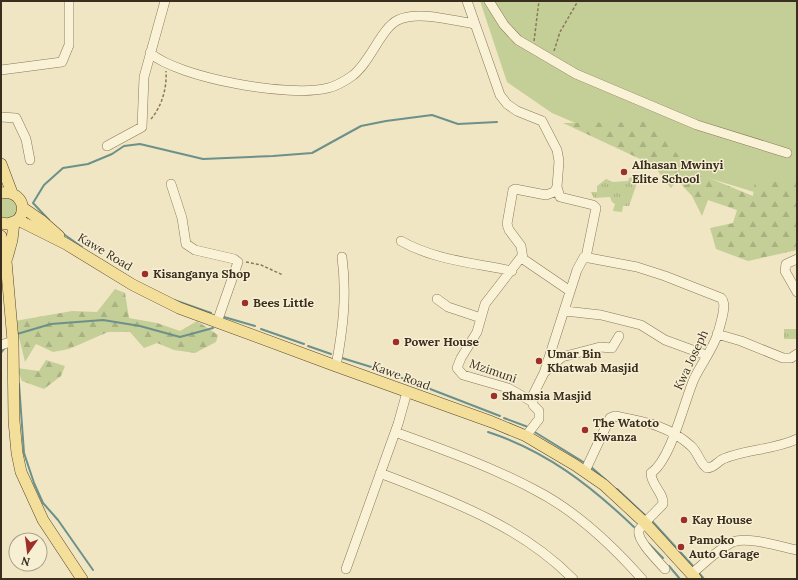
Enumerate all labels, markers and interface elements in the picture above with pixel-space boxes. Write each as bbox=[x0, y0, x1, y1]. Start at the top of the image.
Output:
place label: Alhasan Mwinyi Elite School bbox=[632, 157, 723, 186]
marker: Alhasan Mwinyi Elite School bbox=[619, 167, 629, 177]
street label: Kawe Road bbox=[75, 229, 135, 274]
place label: Kisanganya Shop bbox=[153, 266, 250, 281]
marker: Kisanganya Shop bbox=[140, 269, 150, 279]
place label: Bees Little bbox=[253, 295, 315, 310]
marker: Bees Little bbox=[240, 298, 250, 308]
street label: Kwa Joseph bbox=[670, 327, 711, 392]
place label: Power House bbox=[404, 334, 480, 349]
marker: Power House bbox=[391, 337, 401, 347]
place label: Umar Bin Khatwab Masjid bbox=[547, 346, 639, 375]
street label: Mzimuni bbox=[468, 355, 519, 386]
marker: Umar Bin Khatwab Masjid bbox=[534, 356, 544, 366]
street label: Kawe Road bbox=[370, 358, 432, 393]
place label: Shamsia Masjid bbox=[502, 388, 591, 403]
marker: Shamsia Masjid bbox=[489, 391, 499, 401]
place label: The Watoto Kwanza bbox=[593, 415, 659, 444]
marker: The Watoto Kwanza bbox=[580, 425, 590, 435]
place label: Kay House bbox=[692, 512, 753, 527]
marker: Kay House bbox=[679, 515, 689, 525]
north arrow bbox=[8, 532, 48, 572]
place label: Pamoko Auto Garage bbox=[689, 532, 760, 561]
marker: Pamoko Auto Garage bbox=[676, 542, 686, 552]
text: N bbox=[19, 554, 31, 570]

